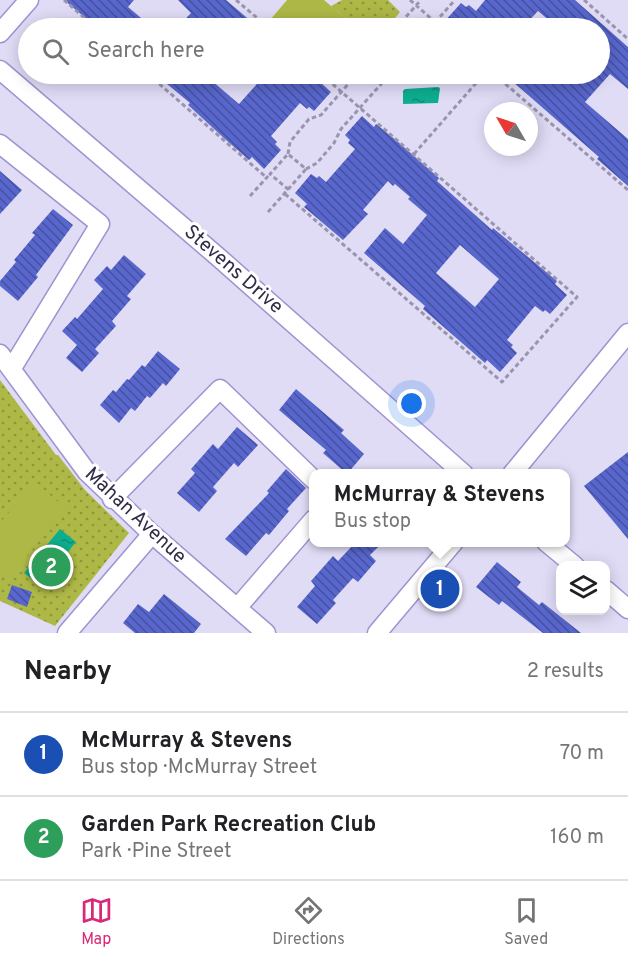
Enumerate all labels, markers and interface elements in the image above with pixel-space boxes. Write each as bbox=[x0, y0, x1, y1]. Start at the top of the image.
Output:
search box bbox=[18, 18, 610, 84]
icon: search bbox=[39, 35, 72, 68]
text: Search here bbox=[87, 38, 205, 65]
north arrow bbox=[484, 102, 538, 156]
street label: Stevens Drive bbox=[178, 220, 288, 320]
your location bbox=[397, 389, 426, 418]
street label: Mahan Avenue bbox=[79, 462, 191, 570]
popup bbox=[309, 469, 570, 547]
text: McMurray & Stevens bbox=[334, 482, 545, 509]
text: Bus stop bbox=[334, 509, 411, 535]
pin: 2 bbox=[32, 544, 70, 590]
map controls bbox=[556, 561, 610, 615]
button: layers bbox=[556, 561, 610, 615]
pin: 1 bbox=[420, 566, 460, 612]
text: Nearby bbox=[24, 656, 112, 689]
text: 2 results bbox=[527, 659, 604, 685]
text: McMurray & Stevens bbox=[81, 728, 292, 755]
text: 1 bbox=[40, 741, 48, 767]
text: 70 m bbox=[560, 741, 604, 767]
text: Bus stop · McMurray Street bbox=[81, 755, 317, 781]
text: Garden Park Recreation Club bbox=[81, 812, 376, 839]
text: 2 bbox=[37, 825, 50, 851]
text: 160 m bbox=[550, 825, 604, 851]
text: Park · Pine Street bbox=[81, 839, 231, 865]
tab: Map bbox=[80, 894, 113, 950]
tab: Directions bbox=[272, 894, 345, 950]
tab: Saved bbox=[504, 894, 548, 950]

